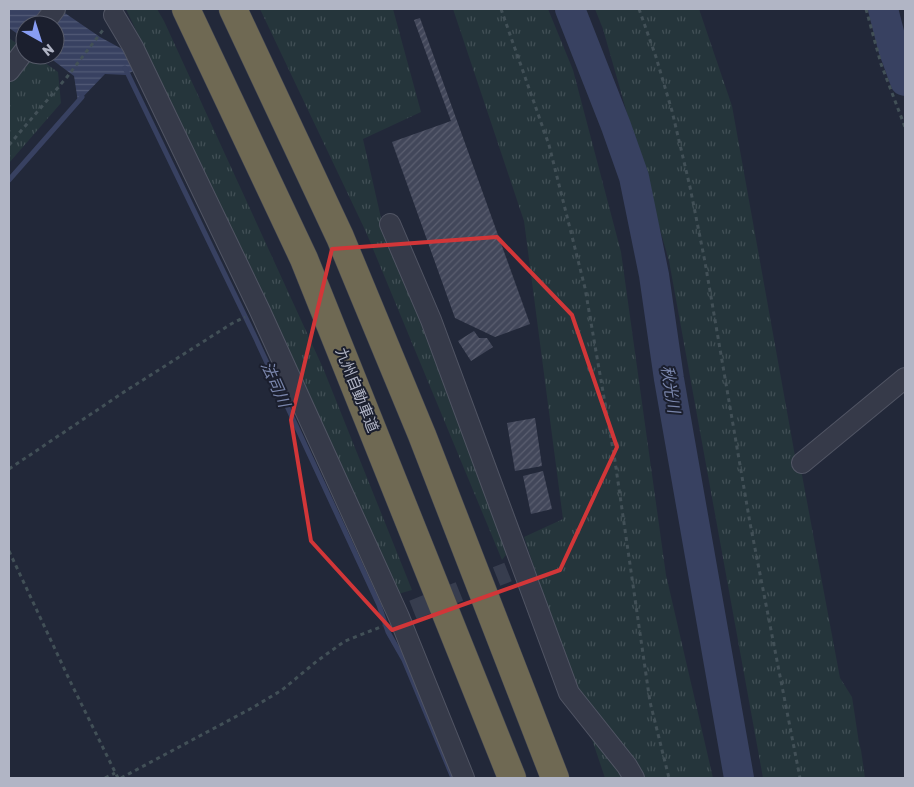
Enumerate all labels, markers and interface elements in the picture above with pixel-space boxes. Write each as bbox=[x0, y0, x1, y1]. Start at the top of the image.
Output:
north arrow bbox=[15, 15, 65, 65]
text: N bbox=[39, 40, 57, 59]
street label: 九州自動車道 bbox=[332, 345, 382, 435]
water label: 法司川 bbox=[257, 358, 295, 412]
water label: 秋光川 bbox=[657, 364, 684, 416]

